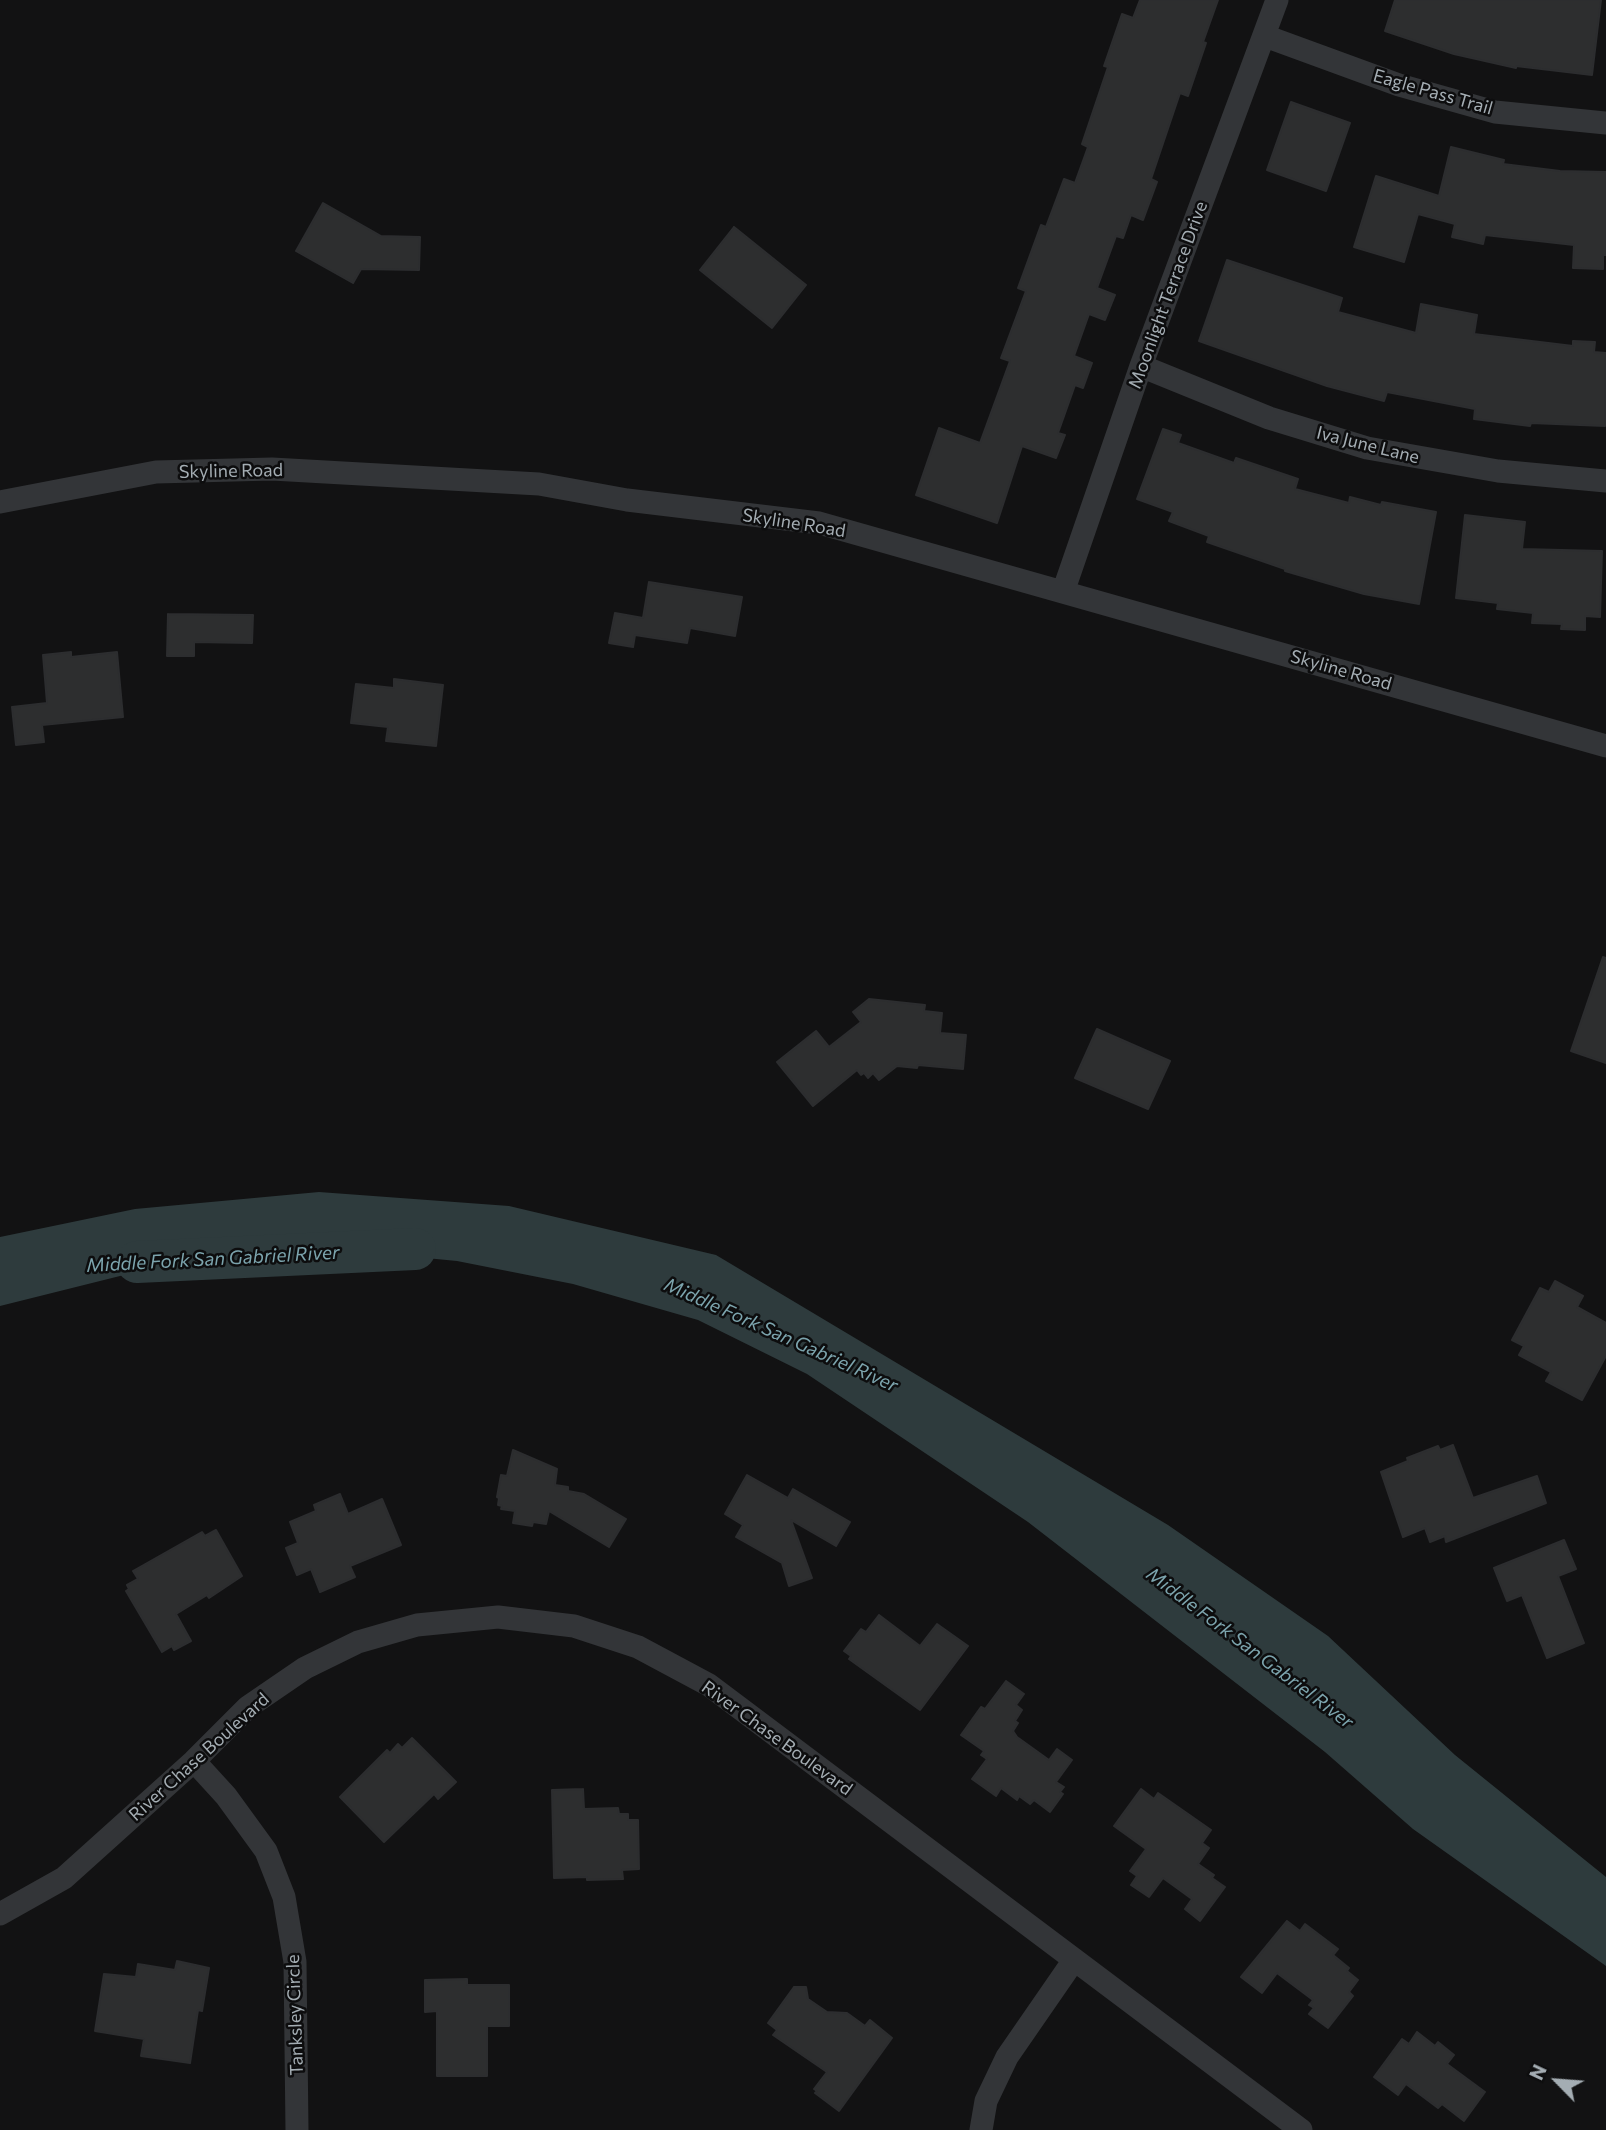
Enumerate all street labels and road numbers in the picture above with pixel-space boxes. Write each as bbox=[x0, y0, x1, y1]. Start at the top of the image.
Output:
street label: Eagle Pass Trail bbox=[1371, 65, 1495, 119]
street label: Moonlight Terrace Drive bbox=[1124, 198, 1212, 392]
street label: Iva June Lane bbox=[1314, 422, 1422, 468]
street label: Skyline Road bbox=[179, 459, 283, 483]
street label: Skyline Road bbox=[741, 504, 847, 542]
street label: Skyline Road bbox=[1288, 645, 1394, 695]
street label: River Chase Boulevard bbox=[697, 1676, 857, 1800]
street label: River Chase Boulevard bbox=[125, 1688, 273, 1826]
street label: Tanksley Circle bbox=[282, 1954, 308, 2076]

